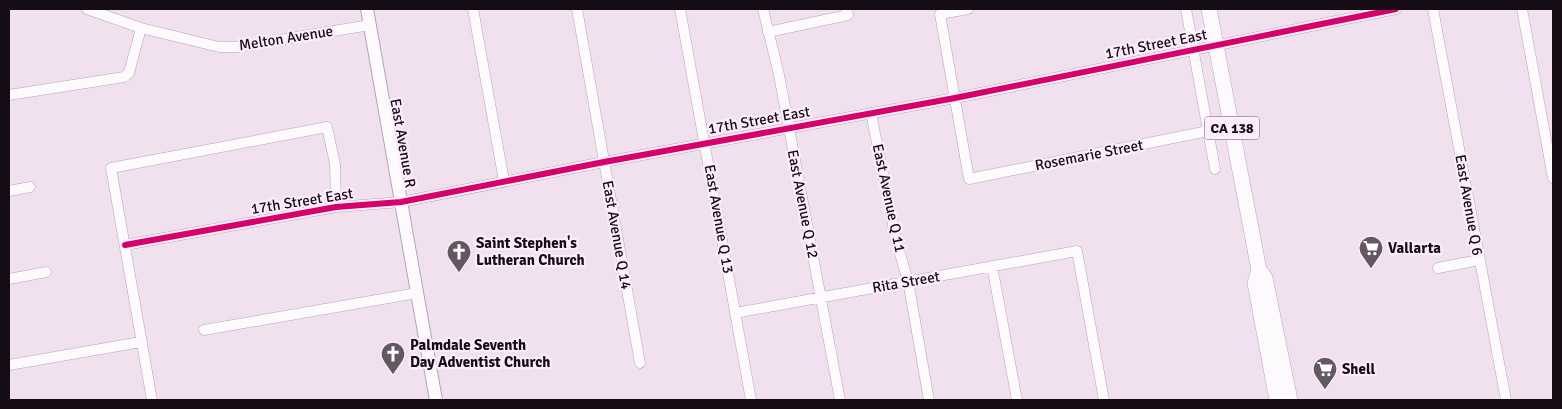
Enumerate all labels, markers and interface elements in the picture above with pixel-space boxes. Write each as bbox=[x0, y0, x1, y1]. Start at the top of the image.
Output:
street label: Melton Avenue bbox=[238, 22, 334, 54]
street label: 17th Street East bbox=[1104, 25, 1208, 63]
street label: East Avenue R bbox=[386, 97, 420, 189]
street label: 17th Street East bbox=[707, 102, 811, 138]
road number: CA 138 bbox=[1204, 116, 1260, 140]
street label: Rosemarie Street bbox=[1033, 136, 1145, 174]
street label: East Avenue Q 11 bbox=[869, 142, 909, 254]
street label: East Avenue Q 12 bbox=[784, 148, 822, 260]
street label: East Avenue Q 6 bbox=[1451, 153, 1487, 257]
street label: East Avenue Q 13 bbox=[701, 163, 737, 275]
street label: East Avenue Q 14 bbox=[599, 179, 635, 291]
street label: 17th Street East bbox=[250, 184, 354, 218]
place label: Saint Stephen's Lutheran Church bbox=[476, 234, 585, 269]
supermarket icon: Vallarta bbox=[1358, 235, 1384, 269]
church icon: Saint Stephen's Lutheran Church bbox=[446, 239, 472, 273]
place label: Vallarta bbox=[1388, 239, 1441, 257]
street label: Rita Street bbox=[871, 267, 941, 297]
place label: Palmdale Seventh Day Adventist Church bbox=[410, 336, 550, 371]
church icon: Palmdale Seventh Day Adventist Church bbox=[380, 341, 406, 375]
supermarket icon: Shell bbox=[1312, 356, 1338, 390]
place label: Shell bbox=[1342, 360, 1375, 378]

